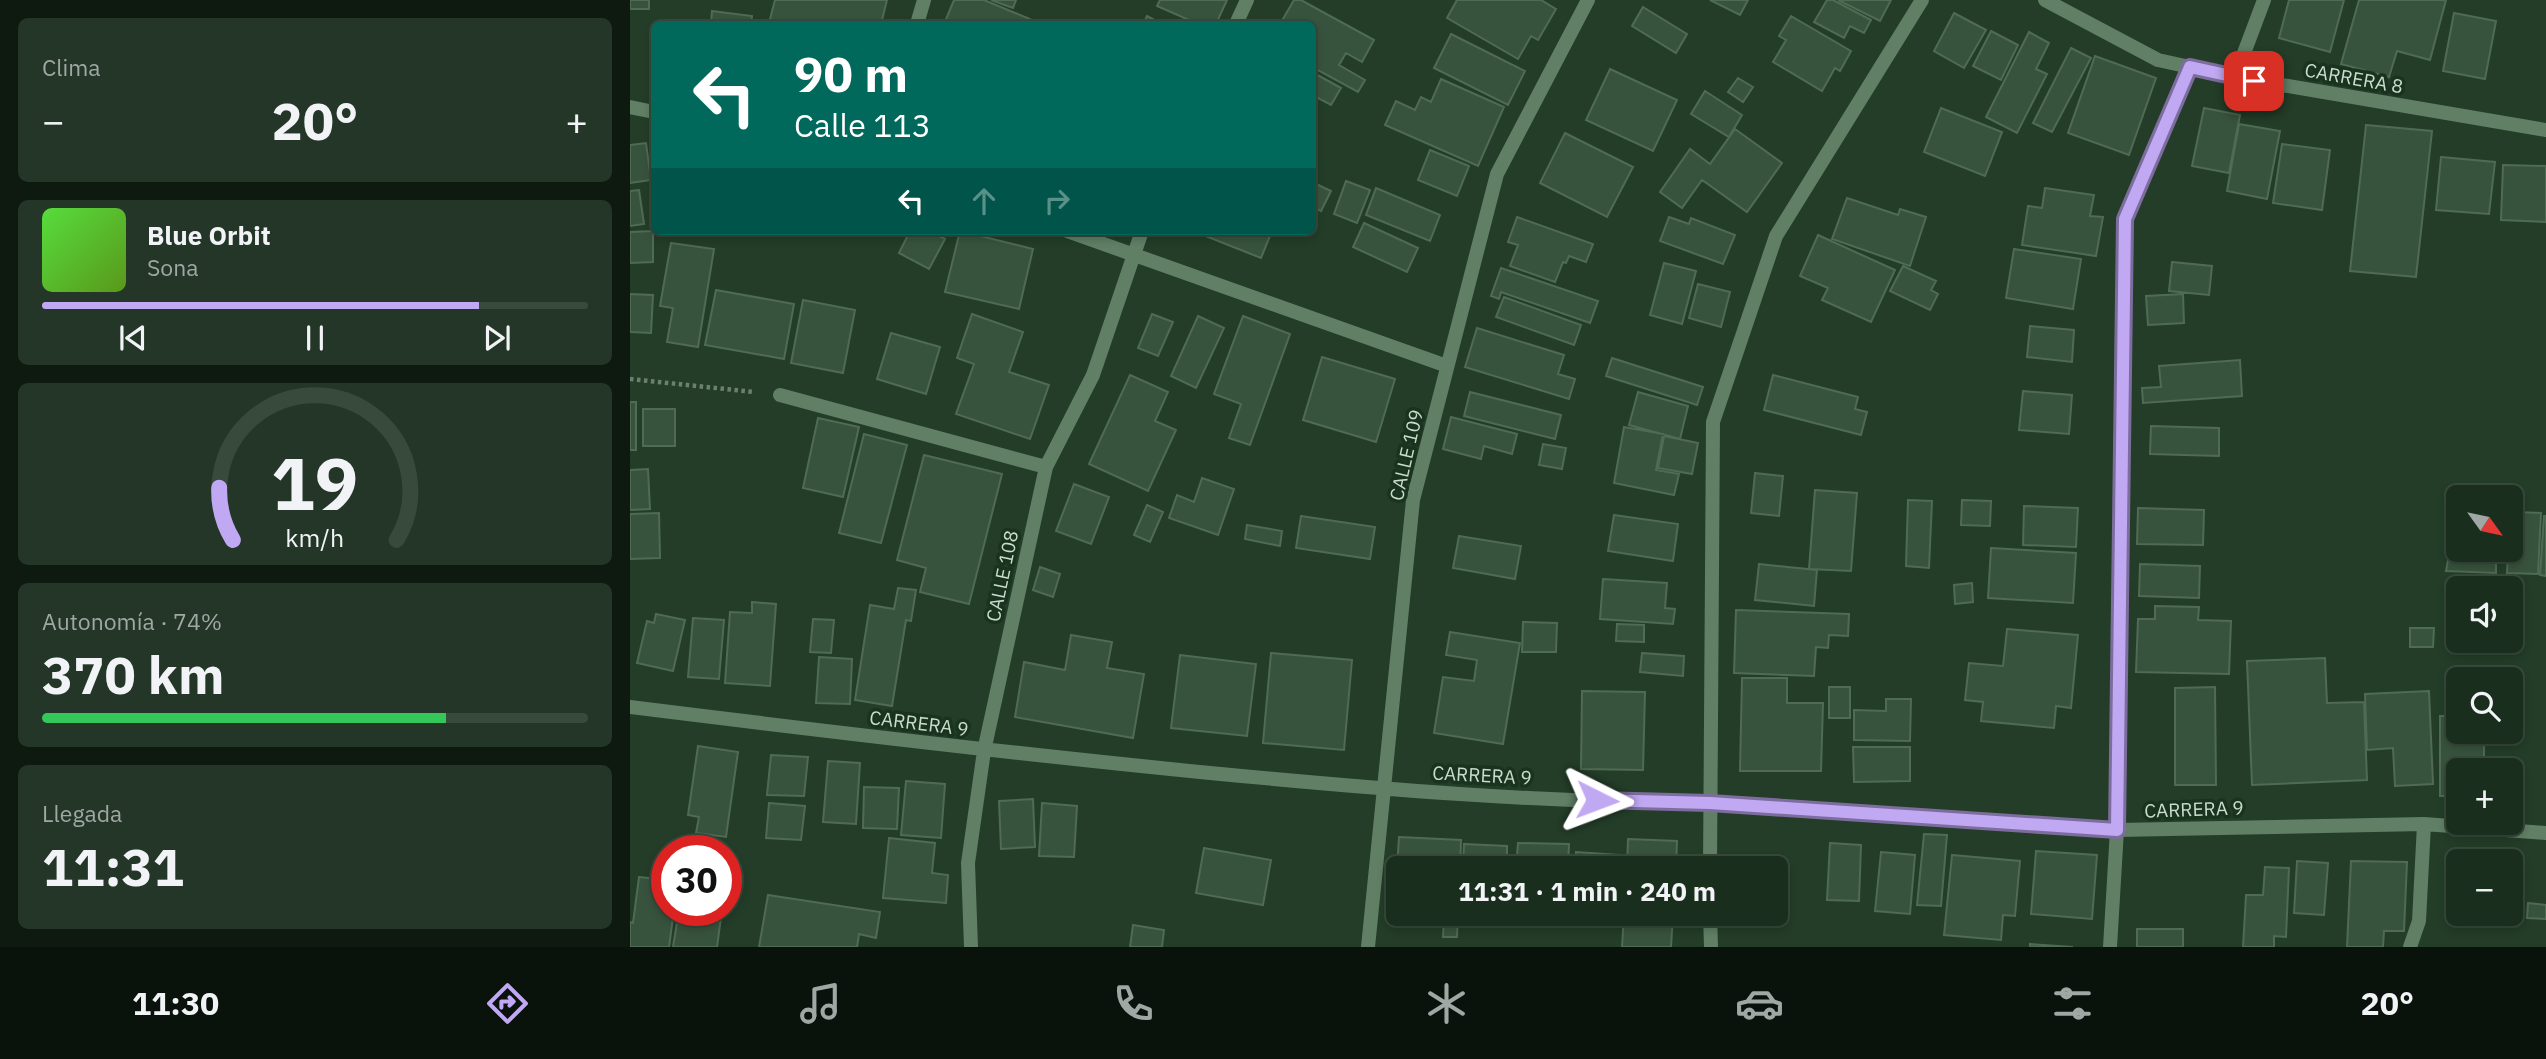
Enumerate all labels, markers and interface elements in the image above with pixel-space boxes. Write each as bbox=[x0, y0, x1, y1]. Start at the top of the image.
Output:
text: 90 m bbox=[794, 42, 908, 105]
icon: left bbox=[679, 49, 770, 140]
pin bbox=[2224, 51, 2284, 111]
text: Clima bbox=[42, 52, 101, 82]
street label: CARRERA 8 bbox=[2303, 58, 2405, 98]
icon: arrive bbox=[2235, 62, 2273, 100]
text: 20° bbox=[272, 87, 358, 154]
text: − bbox=[42, 96, 65, 145]
text: + bbox=[565, 96, 588, 145]
text: Calle 113 bbox=[794, 104, 931, 146]
icon: left bbox=[892, 182, 930, 220]
icon: ahead bbox=[965, 182, 1003, 220]
icon: right bbox=[1038, 182, 1076, 220]
text: Blue Orbit bbox=[147, 218, 271, 252]
text: Sona bbox=[147, 252, 199, 282]
icon: previous bbox=[114, 319, 152, 357]
icon: pause bbox=[296, 319, 334, 357]
icon: next bbox=[478, 319, 516, 357]
street label: CALLE 109 bbox=[1384, 407, 1428, 503]
text: 19 bbox=[271, 435, 359, 530]
north arrow bbox=[2446, 485, 2524, 562]
map controls bbox=[2446, 485, 2523, 926]
text: km/h bbox=[286, 520, 344, 553]
street label: CALLE 108 bbox=[981, 528, 1023, 624]
button: sound bbox=[2446, 576, 2523, 653]
text: Autonomía · 74% bbox=[42, 606, 222, 636]
text: 370 km bbox=[42, 641, 224, 708]
button: search bbox=[2446, 667, 2523, 744]
street label: CARRERA 9 bbox=[868, 705, 970, 741]
button: + bbox=[2446, 758, 2523, 835]
street label: CARRERA 9 bbox=[1432, 760, 1532, 790]
position arrow bbox=[1560, 763, 1634, 837]
street label: CARRERA 9 bbox=[2144, 795, 2244, 823]
text: Llegada bbox=[42, 798, 122, 828]
text: 11:31 bbox=[42, 833, 184, 900]
speed limit sign: 30 bbox=[651, 835, 742, 926]
button: − bbox=[2446, 849, 2523, 926]
text: 11:31 · 1 min · 240 m bbox=[1458, 874, 1716, 908]
icon: directions bbox=[483, 979, 532, 1028]
icon: music bbox=[796, 979, 845, 1028]
icon: phone bbox=[1109, 979, 1158, 1028]
icon: climate bbox=[1422, 979, 1471, 1028]
icon: car bbox=[1735, 979, 1784, 1028]
icon: filters bbox=[2048, 979, 2097, 1028]
text: 11:30 bbox=[132, 982, 219, 1024]
text: 20° bbox=[2361, 982, 2414, 1024]

